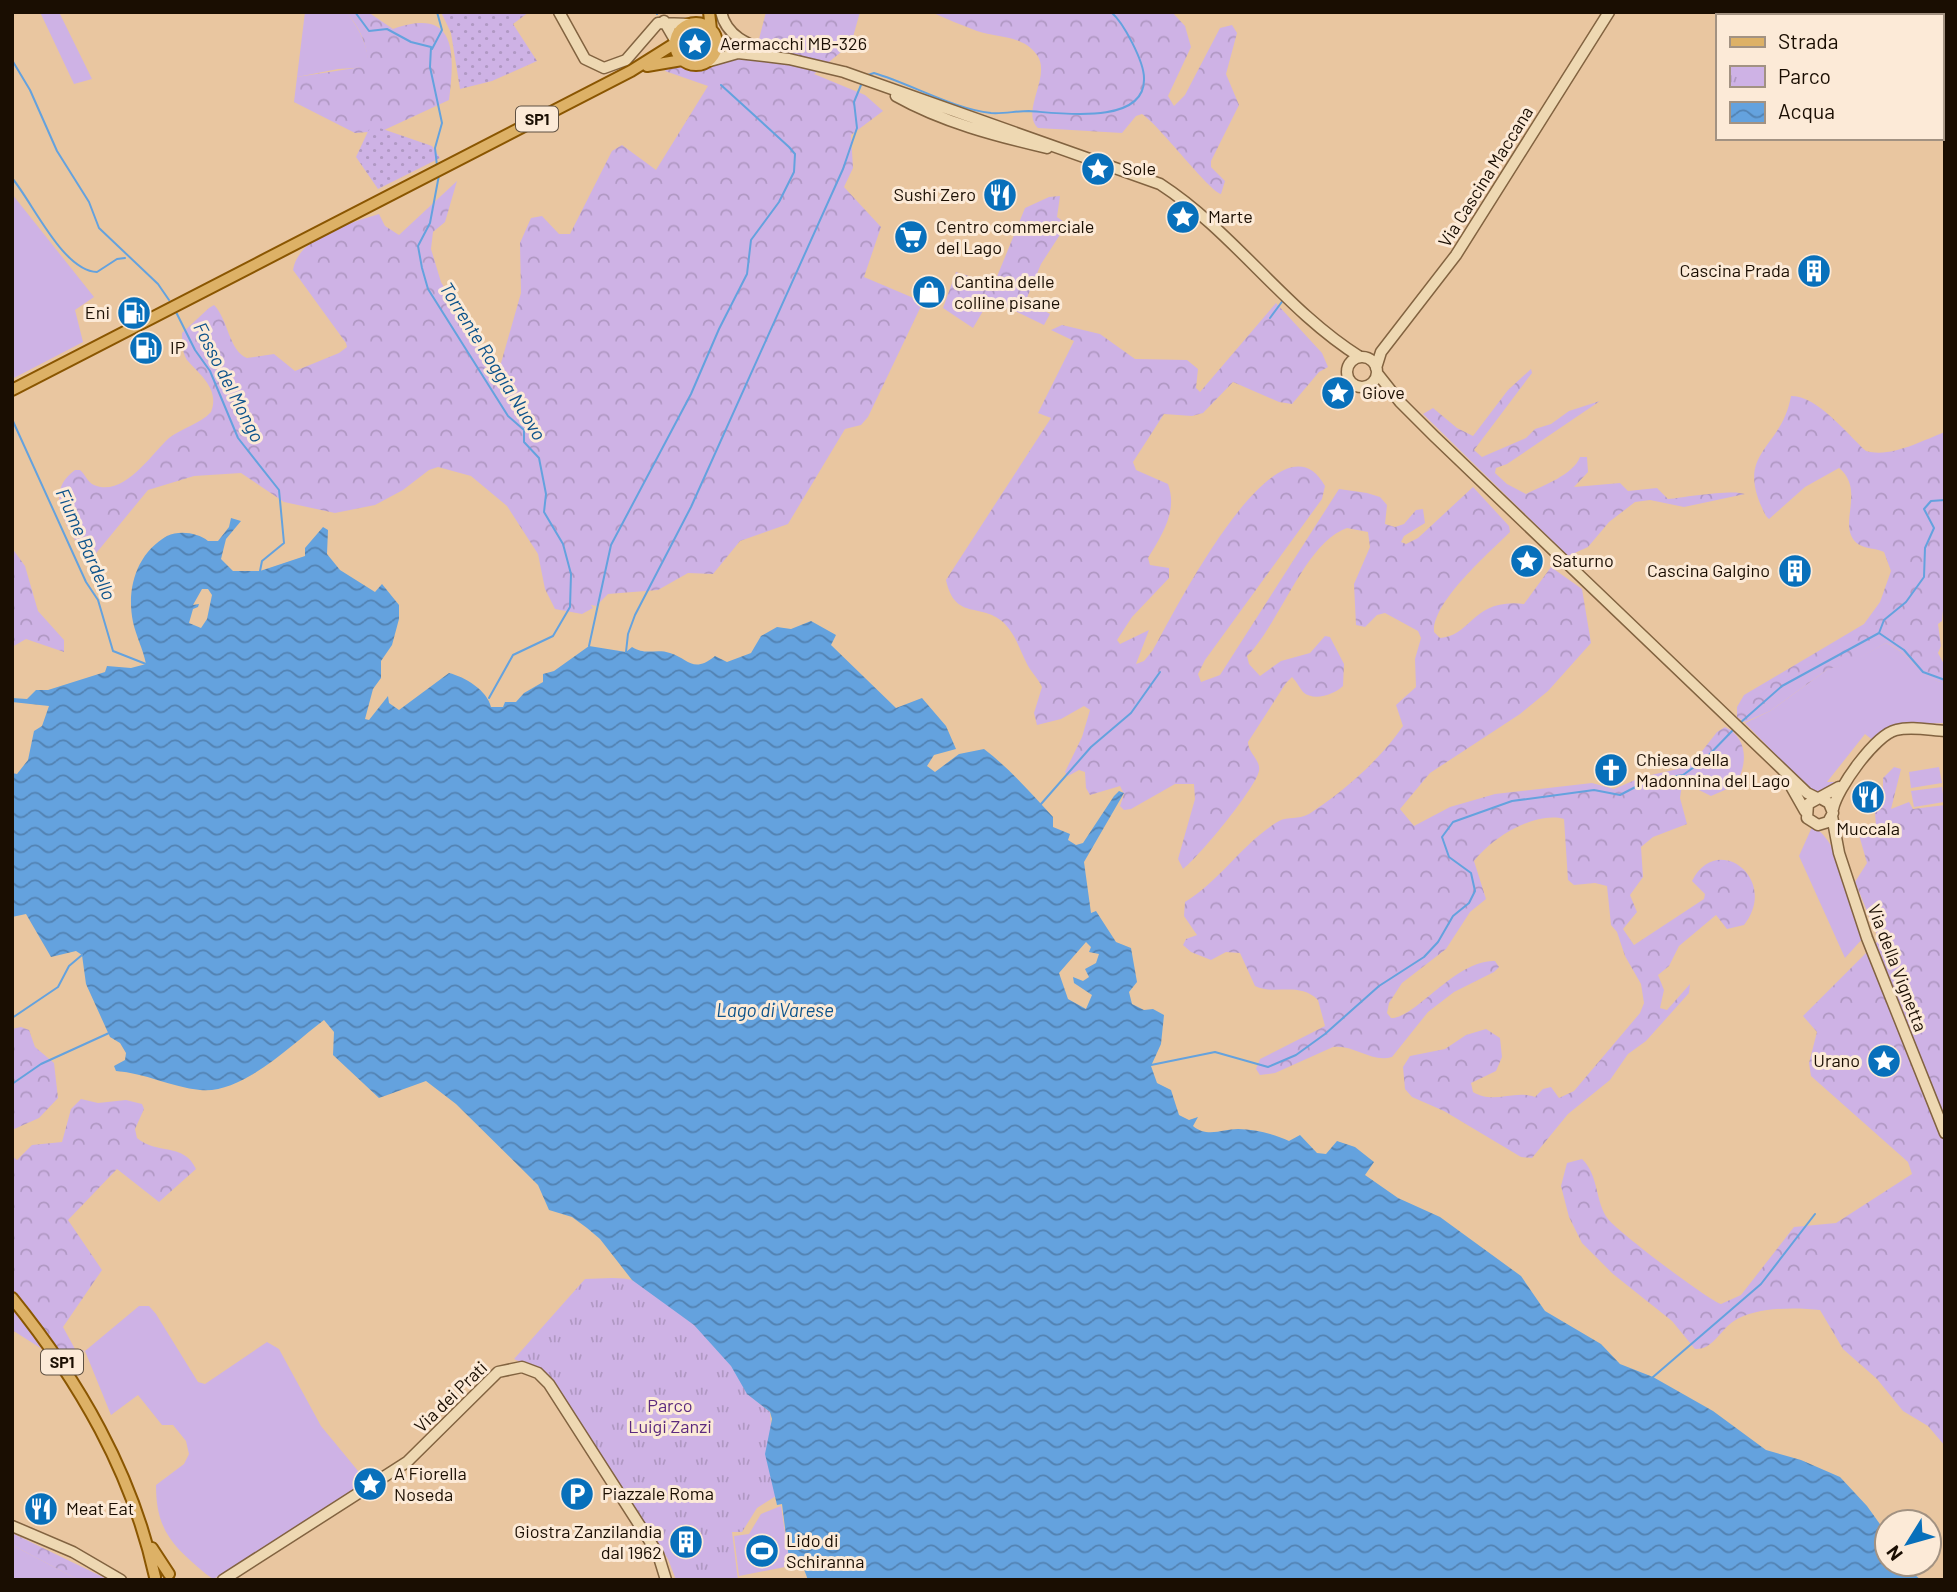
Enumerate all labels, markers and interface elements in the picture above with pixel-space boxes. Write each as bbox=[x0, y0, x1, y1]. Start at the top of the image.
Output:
legend bbox=[1716, 14, 1943, 140]
place icon: Aermacchi MB-326 bbox=[676, 25, 714, 63]
text: Strada bbox=[1778, 28, 1838, 53]
place label: Aermacchi MB-326 bbox=[720, 32, 867, 54]
text: Parco bbox=[1778, 63, 1831, 88]
text: Acqua bbox=[1778, 98, 1835, 123]
street label: Via Cascina Maccana bbox=[1433, 102, 1537, 251]
road number: SP1 bbox=[516, 106, 558, 132]
place icon: Sole bbox=[1079, 150, 1117, 188]
place label: Sole bbox=[1122, 157, 1156, 179]
restaurant icon: Sushi Zero bbox=[981, 176, 1019, 214]
place label: Sushi Zero bbox=[894, 183, 976, 205]
place icon: Marte bbox=[1164, 198, 1202, 236]
place label: Marte bbox=[1208, 205, 1253, 227]
place label: Centro commerciale del Lago bbox=[936, 215, 1094, 258]
supermarket icon: Centro commerciale del Lago bbox=[892, 218, 930, 256]
building icon: Cascina Prada bbox=[1795, 252, 1833, 290]
place label: Cascina Prada bbox=[1679, 259, 1790, 281]
place label: Cantina delle colline pisane bbox=[954, 270, 1060, 313]
shop icon: Cantina delle colline pisane bbox=[910, 273, 948, 311]
water label: Torrente Roggia Nuovo bbox=[435, 277, 551, 444]
fuel station icon: Eni bbox=[115, 294, 153, 332]
place label: Eni bbox=[85, 301, 110, 323]
water label: Fosso del Mongo bbox=[189, 318, 270, 446]
fuel station icon: IP bbox=[127, 329, 165, 367]
place label: IP bbox=[170, 336, 185, 358]
place icon: Giove bbox=[1319, 374, 1357, 412]
place label: Giove bbox=[1362, 381, 1405, 403]
water label: Fiume Bardello bbox=[52, 484, 121, 603]
place icon: Saturno bbox=[1508, 542, 1546, 580]
place label: Saturno bbox=[1552, 549, 1614, 571]
building icon: Cascina Galgino bbox=[1776, 552, 1814, 590]
place label: Cascina Galgino bbox=[1647, 559, 1770, 581]
place label: Chiesa della Madonnina del Lago bbox=[1636, 748, 1790, 791]
church icon: Chiesa della Madonnina del Lago bbox=[1592, 751, 1630, 789]
restaurant icon: Muccala bbox=[1849, 778, 1887, 816]
place label: Muccala bbox=[1836, 817, 1900, 839]
street label: Via della Vignetta bbox=[1864, 901, 1932, 1034]
water label: Lago di Varese bbox=[716, 998, 834, 1021]
place icon: Urano bbox=[1865, 1042, 1903, 1080]
place label: Urano bbox=[1813, 1049, 1860, 1071]
road number: SP1 bbox=[41, 1350, 83, 1374]
street label: Via dei Prati bbox=[409, 1356, 491, 1437]
park label: Parco Luigi Zanzi bbox=[628, 1394, 712, 1437]
place label: A Fiorella Noseda bbox=[394, 1462, 467, 1505]
place icon: A Fiorella Noseda bbox=[351, 1465, 389, 1503]
parking icon: Piazzale Roma bbox=[558, 1475, 596, 1513]
place label: Piazzale Roma bbox=[602, 1482, 714, 1504]
restaurant icon: Meat Eat bbox=[22, 1490, 60, 1528]
place label: Meat Eat bbox=[66, 1497, 134, 1519]
north arrow bbox=[1873, 1508, 1943, 1578]
place label: Giostra Zanzilandia dal 1962 bbox=[514, 1520, 662, 1563]
building icon: Giostra Zanzilandia dal 1962 bbox=[667, 1523, 705, 1561]
place label: Lido di Schiranna bbox=[786, 1529, 864, 1572]
sports icon: Lido di Schiranna bbox=[743, 1532, 781, 1570]
text: N bbox=[1881, 1542, 1907, 1566]

